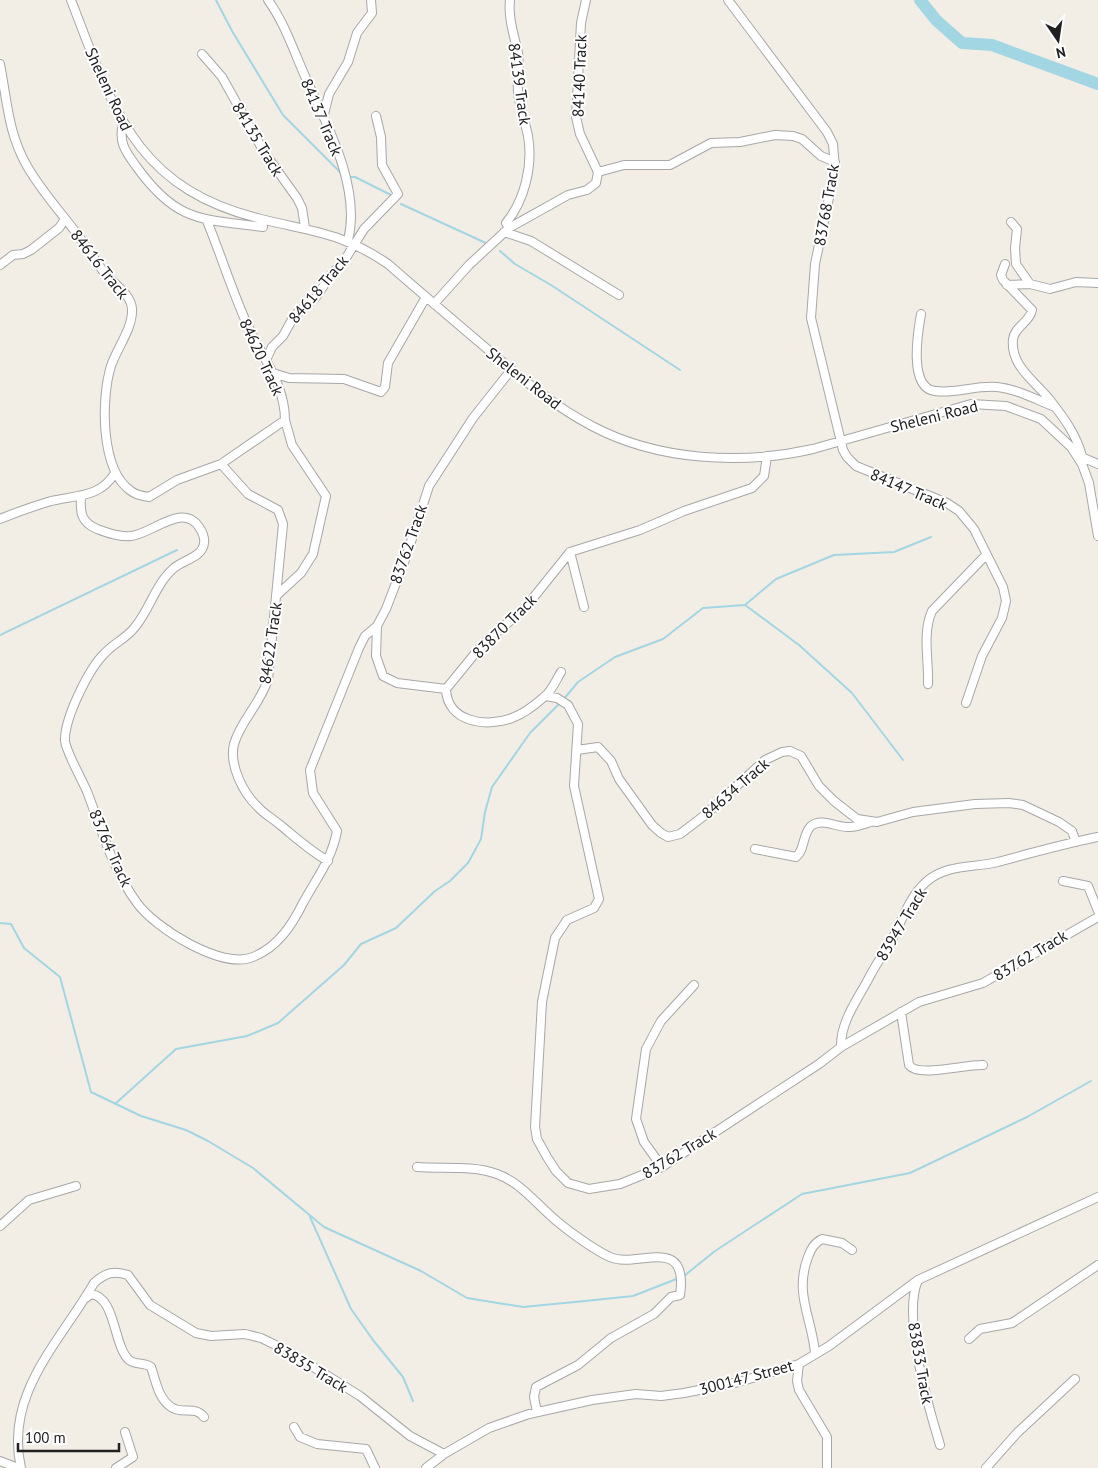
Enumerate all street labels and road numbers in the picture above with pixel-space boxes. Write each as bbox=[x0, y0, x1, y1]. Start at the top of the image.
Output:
street label: 84140 Track bbox=[568, 34, 590, 118]
street label: 84139 Track bbox=[504, 42, 536, 127]
street label: Sheleni Road bbox=[81, 44, 137, 134]
street label: 84137 Track bbox=[297, 75, 347, 159]
street label: 84135 Track bbox=[228, 98, 288, 180]
street label: 83768 Track bbox=[809, 162, 843, 248]
street label: 84616 Track bbox=[67, 225, 134, 303]
street label: 84618 Track bbox=[284, 251, 352, 327]
street label: 84620 Track bbox=[235, 315, 289, 399]
street label: Sheleni Road bbox=[483, 343, 565, 413]
street label: Sheleni Road bbox=[888, 395, 980, 437]
street label: 84147 Track bbox=[867, 464, 951, 514]
street label: 83762 Track bbox=[385, 501, 431, 586]
street label: 83870 Track bbox=[468, 589, 541, 662]
street label: 84622 Track bbox=[254, 600, 286, 685]
street label: 84634 Track bbox=[697, 753, 773, 823]
street label: 83764 Track bbox=[85, 806, 137, 890]
street label: 83947 Track bbox=[871, 883, 931, 964]
street label: 83762 Track bbox=[989, 925, 1071, 985]
street label: 83762 Track bbox=[638, 1123, 720, 1183]
street label: 83833 Track bbox=[904, 1320, 938, 1406]
street label: 83835 Track bbox=[270, 1337, 352, 1397]
street label: 300147 Street bbox=[697, 1355, 796, 1399]

